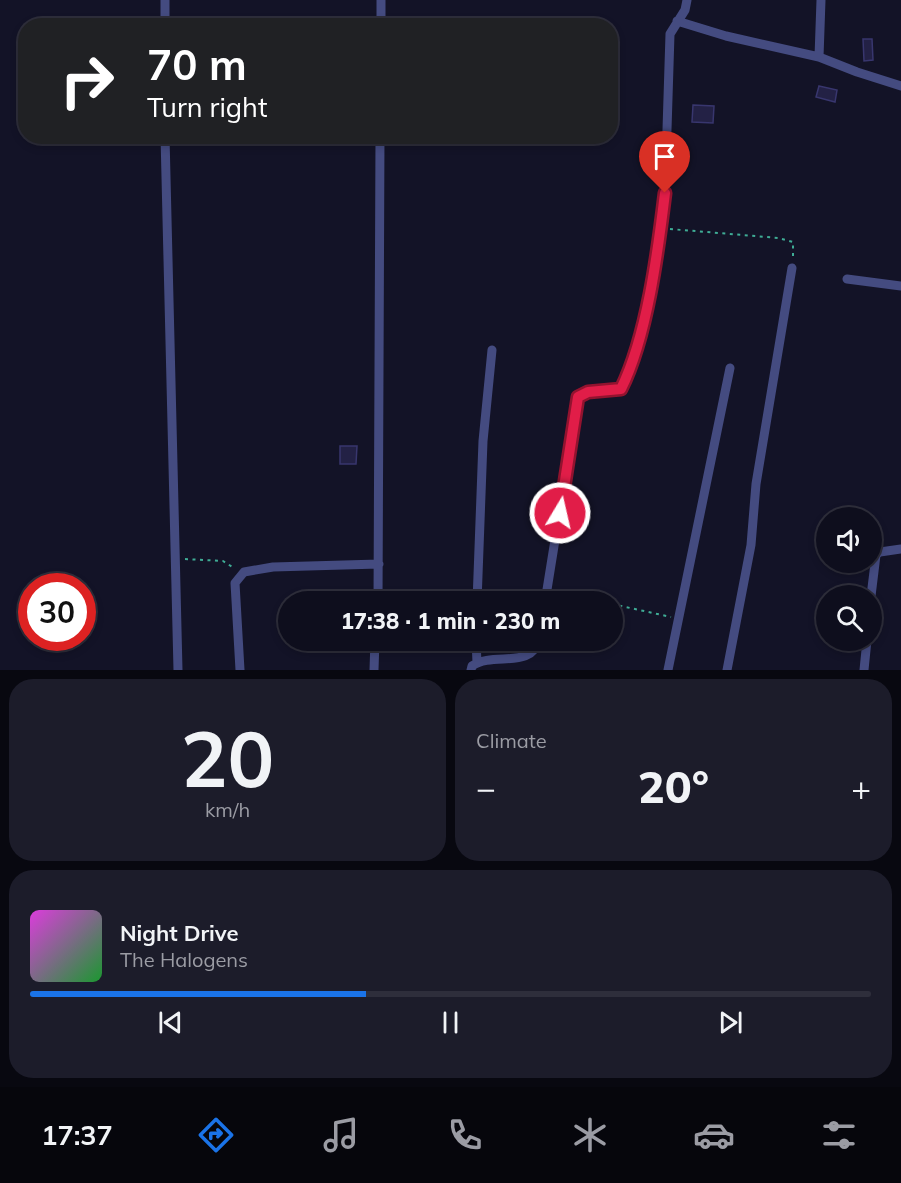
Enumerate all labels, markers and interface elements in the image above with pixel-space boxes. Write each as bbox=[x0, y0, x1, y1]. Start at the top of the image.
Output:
text: 70 m bbox=[147, 38, 247, 91]
icon: right bbox=[48, 42, 126, 120]
text: Turn right bbox=[147, 90, 267, 124]
pin bbox=[639, 131, 690, 193]
icon: arrive bbox=[648, 140, 681, 173]
position arrow bbox=[528, 481, 592, 545]
map controls bbox=[816, 507, 882, 651]
button: sound bbox=[816, 507, 882, 573]
speed limit sign: 30 bbox=[18, 573, 96, 651]
button: search bbox=[816, 585, 882, 651]
text: 17:38 · 1 min · 230 m bbox=[341, 607, 560, 635]
text: 20 bbox=[181, 709, 274, 807]
text: Climate bbox=[476, 728, 547, 753]
text: 20° bbox=[638, 758, 709, 814]
text: − bbox=[476, 767, 496, 808]
text: + bbox=[851, 767, 871, 808]
text: km/h bbox=[205, 797, 250, 822]
text: Night Drive bbox=[120, 919, 239, 947]
text: The Halogens bbox=[120, 947, 248, 972]
icon: previous bbox=[154, 1006, 187, 1039]
icon: pause bbox=[434, 1006, 467, 1039]
icon: next bbox=[714, 1006, 747, 1039]
icon: directions bbox=[195, 1114, 237, 1156]
icon: music bbox=[320, 1114, 362, 1156]
icon: phone bbox=[444, 1114, 486, 1156]
icon: climate bbox=[569, 1114, 611, 1156]
icon: car bbox=[693, 1114, 735, 1156]
icon: filters bbox=[818, 1114, 860, 1156]
text: 17:37 bbox=[41, 1118, 113, 1152]

